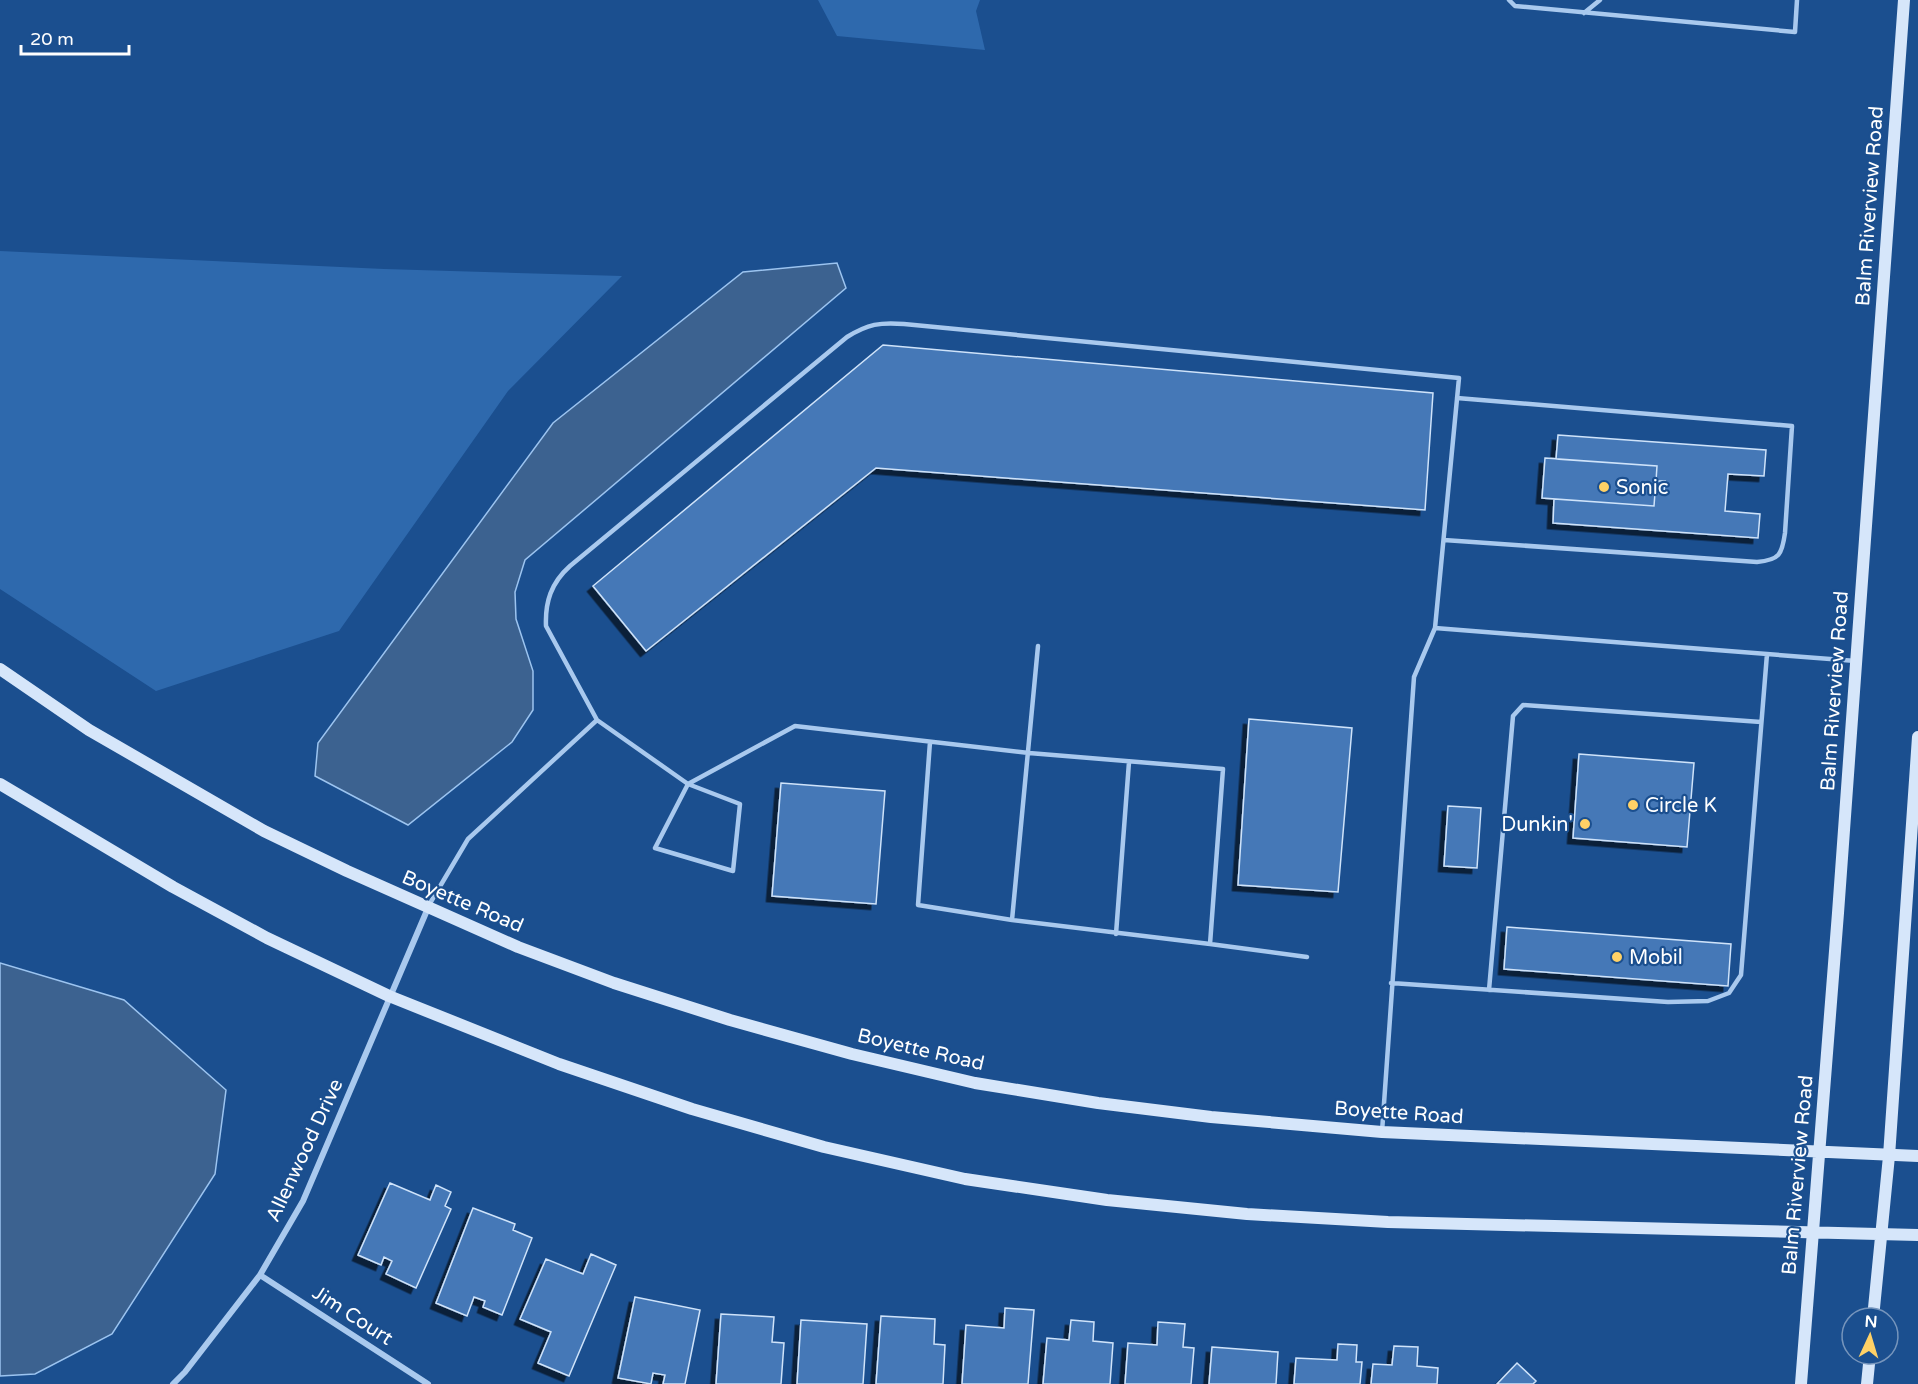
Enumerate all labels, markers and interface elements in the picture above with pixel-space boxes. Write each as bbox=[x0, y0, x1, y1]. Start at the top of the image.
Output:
scale bar bbox=[21, 18, 129, 56]
text: 20 m bbox=[30, 28, 74, 50]
street label: Balm Riverview Road bbox=[1851, 105, 1889, 307]
place label: Sonic bbox=[1616, 476, 1668, 500]
marker: Sonic bbox=[1597, 480, 1611, 494]
street label: Balm Riverview Road bbox=[1816, 590, 1854, 792]
place label: Circle K bbox=[1645, 794, 1717, 818]
marker: Circle K bbox=[1626, 798, 1640, 812]
place label: Dunkin' bbox=[1501, 813, 1573, 837]
marker: Dunkin' bbox=[1578, 817, 1592, 831]
street label: Boyette Road bbox=[398, 866, 527, 938]
place label: Mobil bbox=[1629, 946, 1683, 970]
marker: Mobil bbox=[1610, 950, 1624, 964]
street label: Boyette Road bbox=[855, 1024, 987, 1076]
street label: Balm Riverview Road bbox=[1777, 1074, 1819, 1276]
street label: Allenwood Drive bbox=[261, 1075, 349, 1226]
street label: Boyette Road bbox=[1333, 1097, 1464, 1129]
street label: Jim Court bbox=[308, 1281, 397, 1351]
north arrow bbox=[1840, 1306, 1900, 1366]
text: N bbox=[1864, 1312, 1878, 1332]

